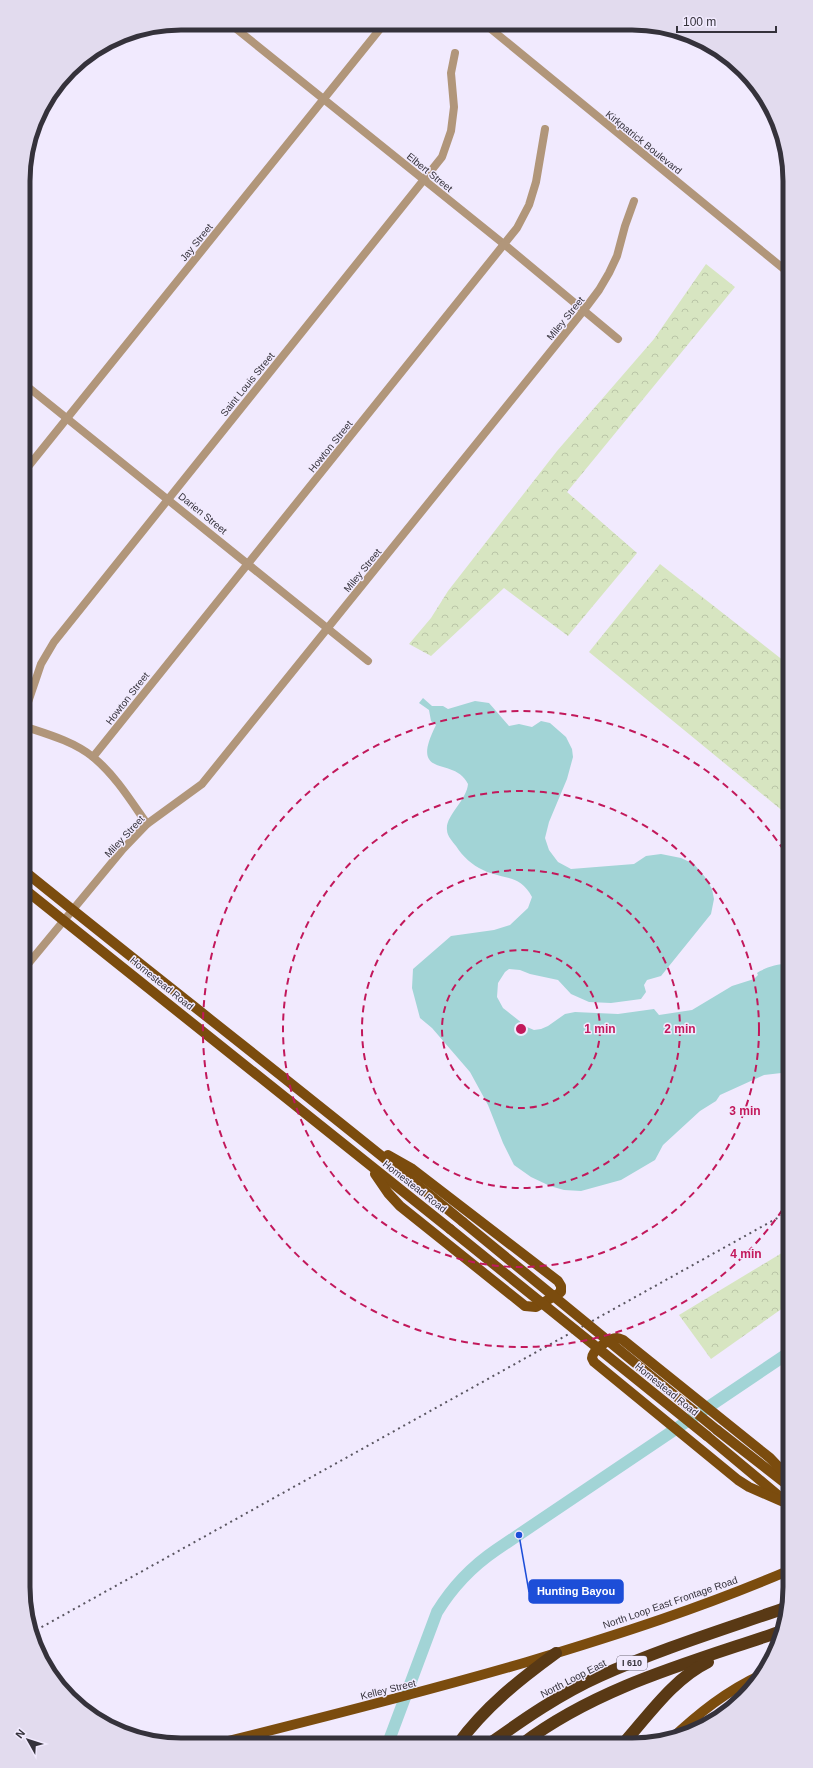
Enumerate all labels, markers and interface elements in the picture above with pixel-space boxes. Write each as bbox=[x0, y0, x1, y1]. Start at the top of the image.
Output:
scale bar bbox=[677, 8, 776, 34]
text: 100 m bbox=[683, 15, 716, 29]
street label: Kirkpatrick Boulevard bbox=[604, 108, 684, 176]
street label: Elbert Street bbox=[405, 151, 455, 194]
street label: Jay Street bbox=[178, 221, 215, 263]
street label: Miley Street bbox=[545, 294, 586, 342]
street label: Saint Louis Street bbox=[218, 350, 277, 418]
street label: Howton Street bbox=[306, 418, 355, 474]
street label: Darien Street bbox=[176, 491, 229, 536]
street label: Miley Street bbox=[342, 546, 383, 594]
street label: Howton Street bbox=[104, 670, 151, 727]
street label: Miley Street bbox=[102, 813, 147, 859]
street label: Homestead Road bbox=[128, 955, 195, 1012]
centre of rings bbox=[514, 1022, 528, 1036]
text: 1 min bbox=[584, 1022, 616, 1036]
text: 2 min bbox=[664, 1022, 696, 1036]
text: 3 min bbox=[729, 1104, 761, 1118]
street label: Homestead Road bbox=[381, 1158, 449, 1215]
text: 4 min bbox=[730, 1247, 762, 1261]
street label: Homestead Road bbox=[633, 1361, 700, 1418]
street label: North Loop East Frontage Road bbox=[601, 1574, 739, 1631]
callout: Hunting Bayou bbox=[529, 1580, 623, 1603]
text: Hunting Bayou bbox=[537, 1585, 615, 1597]
road number: I 610 bbox=[617, 1656, 647, 1670]
street label: North Loop East bbox=[539, 1657, 608, 1700]
street label: Kelley Street bbox=[359, 1677, 417, 1702]
north arrow bbox=[8, 1720, 48, 1760]
text: N bbox=[13, 1727, 27, 1741]

